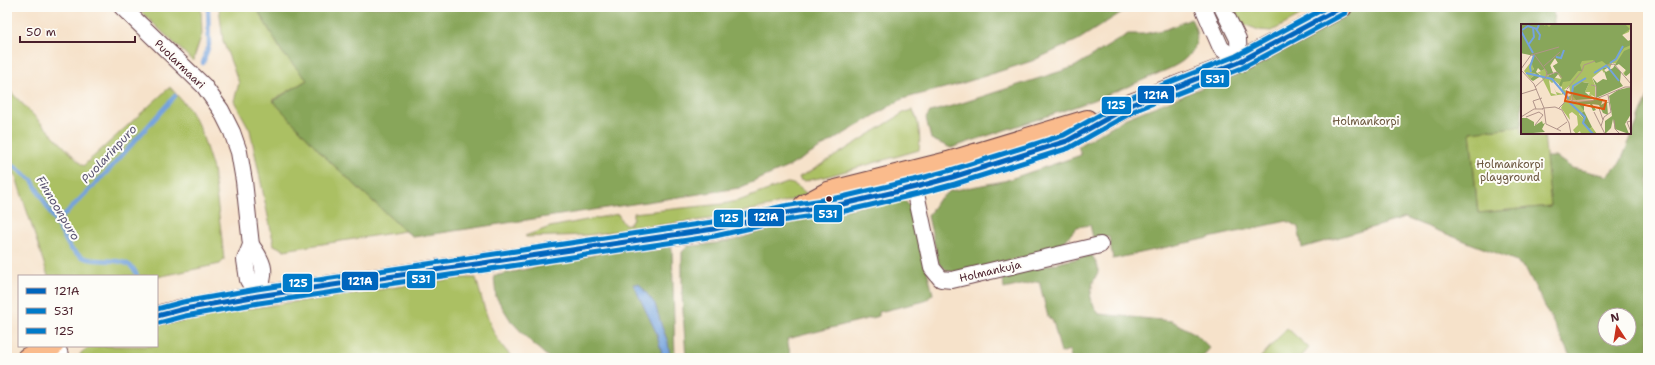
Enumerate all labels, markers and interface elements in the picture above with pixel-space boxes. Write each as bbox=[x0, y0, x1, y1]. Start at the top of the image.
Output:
scale bar bbox=[20, 18, 135, 44]
text: 50 m bbox=[26, 24, 56, 40]
inset map bbox=[1521, 24, 1631, 134]
street label: Puolarmaari bbox=[151, 36, 208, 92]
line badge: 531 bbox=[1200, 69, 1230, 88]
text: 531 bbox=[1206, 72, 1224, 87]
line badge: 121A bbox=[1137, 85, 1175, 104]
text: 121A bbox=[1144, 88, 1169, 103]
line badge: 125 bbox=[1101, 96, 1132, 115]
text: 125 bbox=[1106, 98, 1126, 113]
park label: Holmankorpi bbox=[1332, 114, 1400, 129]
water label: Puolarinpuro bbox=[78, 121, 140, 187]
park label: Holmankorpi playground bbox=[1476, 157, 1544, 185]
water label: Finnoonpuro bbox=[32, 173, 84, 243]
unlabelled marker bbox=[824, 194, 834, 204]
line badge: 531 bbox=[813, 204, 843, 223]
text: 531 bbox=[819, 207, 837, 222]
line badge: 121A bbox=[747, 208, 785, 227]
line badge: 125 bbox=[713, 209, 744, 228]
text: 121A bbox=[754, 210, 779, 225]
text: 125 bbox=[719, 211, 739, 226]
street label: Holmankuja bbox=[958, 257, 1023, 286]
line badge: 531 bbox=[406, 270, 436, 289]
line badge: 121A bbox=[341, 271, 379, 291]
text: 531 bbox=[412, 272, 430, 287]
line badge: 125 bbox=[282, 273, 313, 293]
text: 121A bbox=[348, 274, 373, 289]
legend bbox=[18, 275, 158, 347]
text: 125 bbox=[288, 276, 308, 291]
text: 121A bbox=[54, 283, 80, 299]
text: 531 bbox=[54, 303, 74, 319]
north arrow bbox=[1597, 307, 1637, 347]
text: N bbox=[1609, 309, 1621, 326]
text: 125 bbox=[54, 323, 74, 339]

